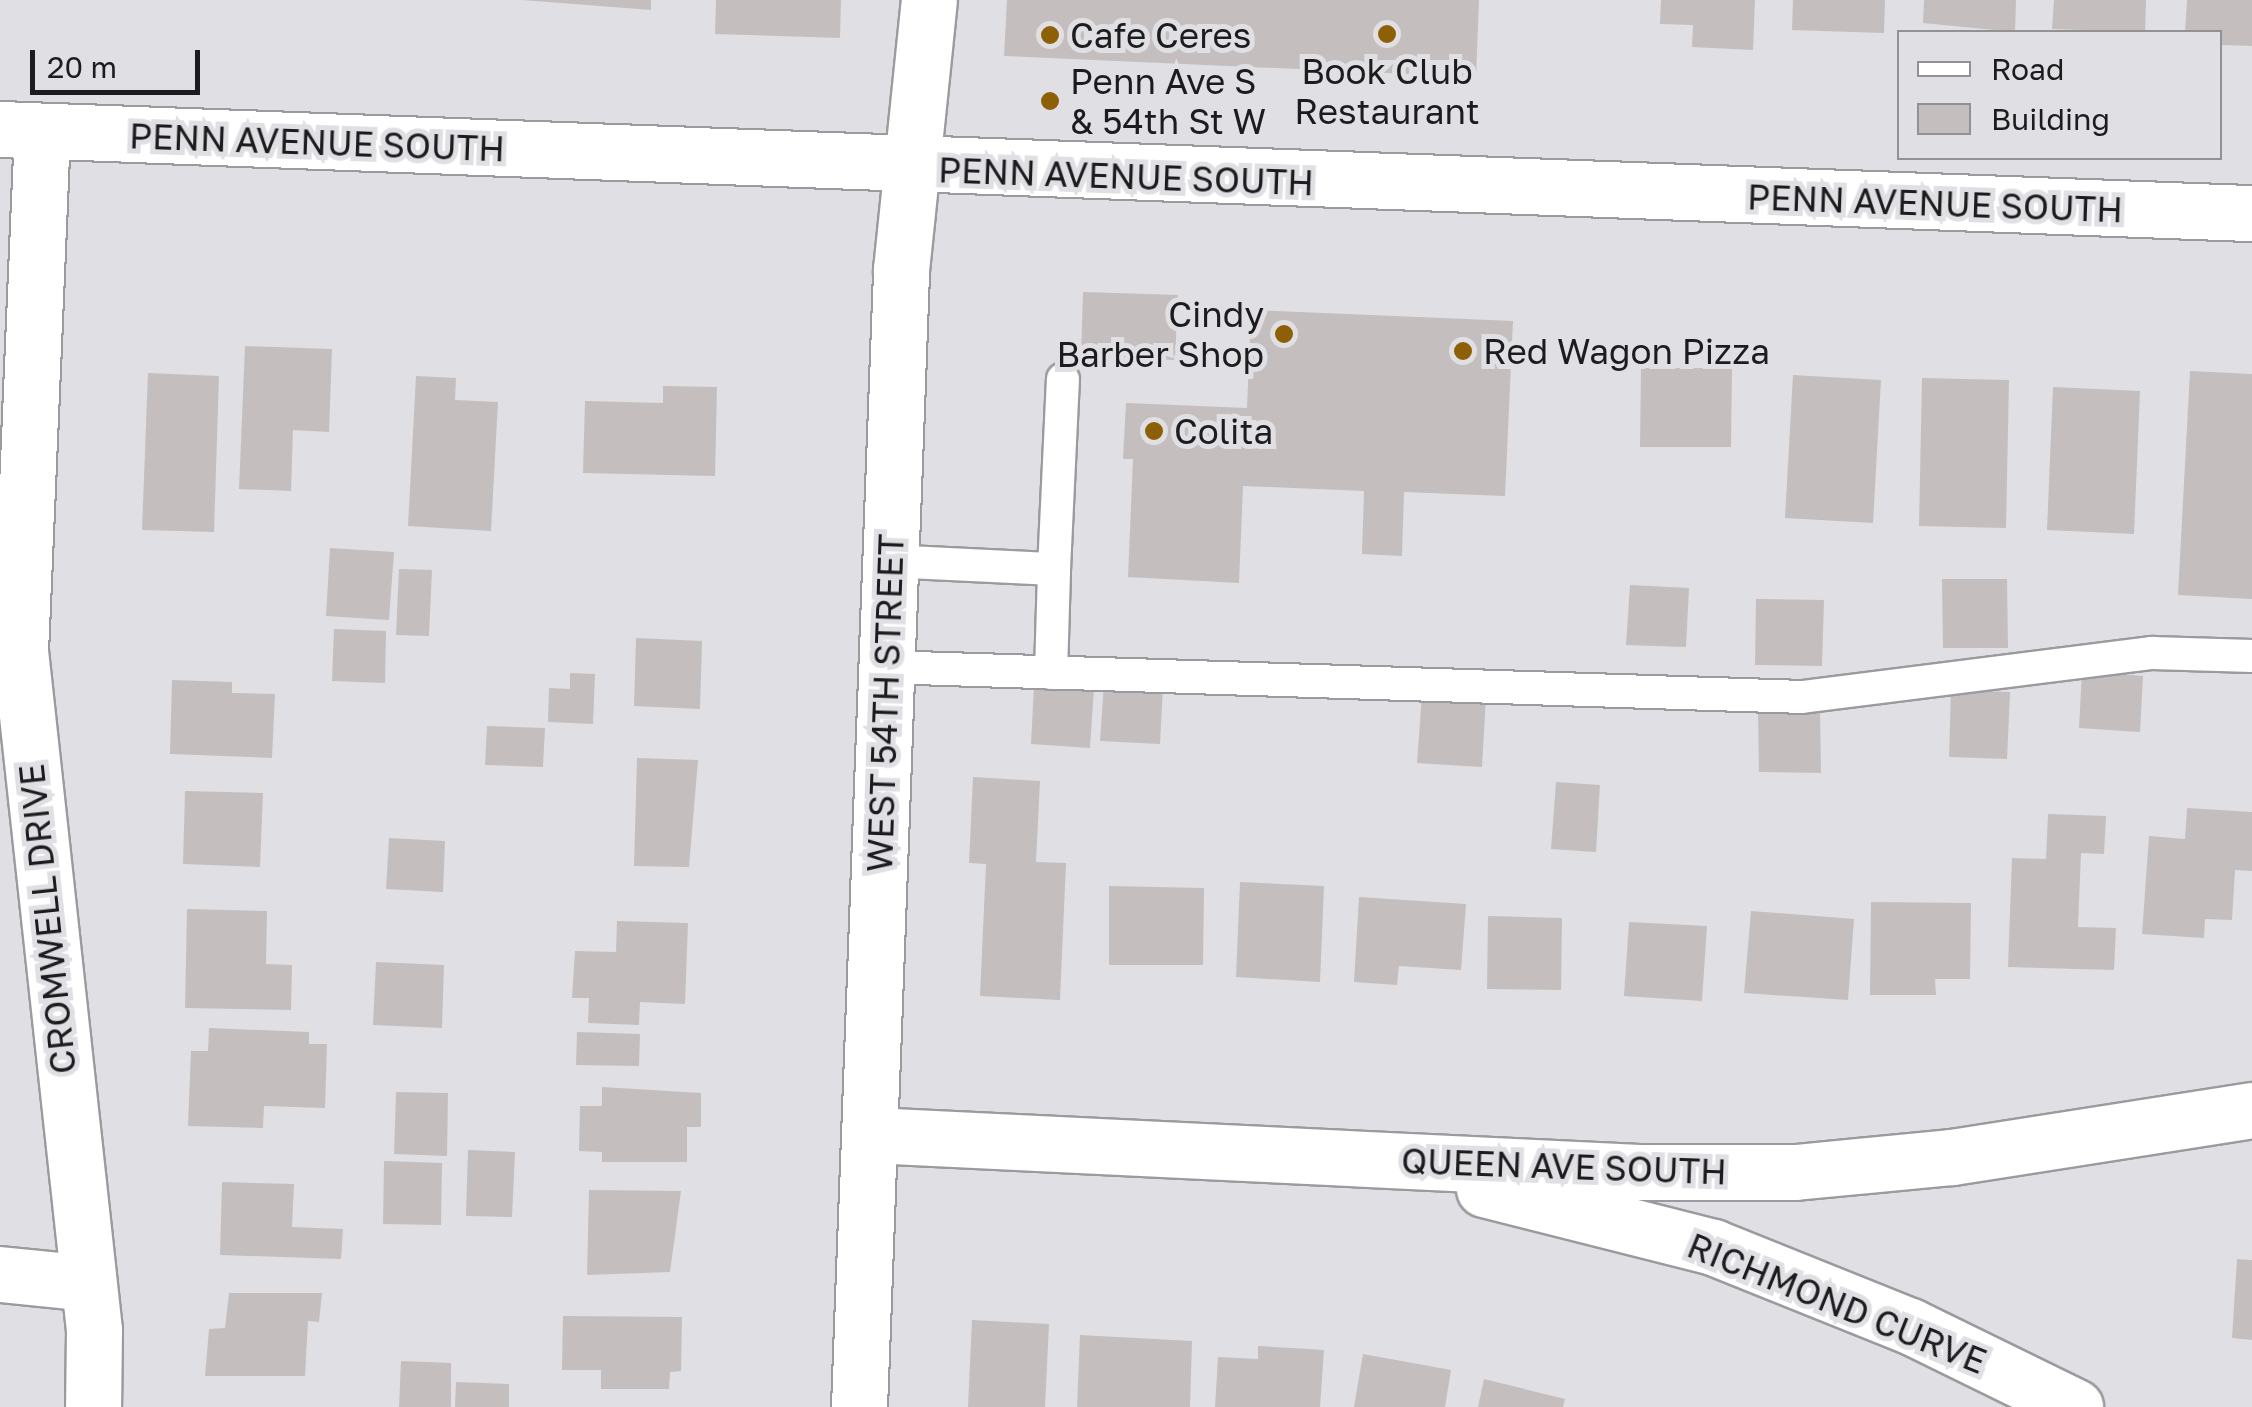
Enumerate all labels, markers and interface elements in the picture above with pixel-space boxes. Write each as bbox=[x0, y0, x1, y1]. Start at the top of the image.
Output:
place label: Cafe Ceres bbox=[1070, 14, 1251, 56]
marker: Book Club Restaurant bbox=[1376, 23, 1398, 45]
marker: Cafe Ceres bbox=[1039, 24, 1061, 46]
scale bar bbox=[35, 30, 205, 92]
legend bbox=[1897, 30, 2222, 160]
text: 20 m bbox=[47, 49, 117, 85]
place label: Book Club Restaurant bbox=[1294, 50, 1480, 132]
text: Road bbox=[1991, 51, 2065, 87]
place label: Penn Ave S & 54th St W bbox=[1070, 60, 1266, 142]
marker: Penn Ave S & 54th St W bbox=[1039, 90, 1061, 112]
text: Building bbox=[1991, 101, 2110, 137]
street label: PENN AVENUE SOUTH bbox=[129, 114, 505, 170]
street label: PENN AVENUE SOUTH bbox=[938, 148, 1314, 204]
street label: PENN AVENUE SOUTH bbox=[1747, 175, 2123, 231]
place label: Cindy Barber Shop bbox=[1056, 293, 1264, 375]
marker: Cindy Barber Shop bbox=[1273, 323, 1295, 345]
place label: Red Wagon Pizza bbox=[1483, 330, 1770, 372]
marker: Red Wagon Pizza bbox=[1452, 340, 1474, 362]
place label: Colita bbox=[1174, 410, 1273, 452]
marker: Colita bbox=[1143, 420, 1165, 442]
street label: WEST 54TH STREET bbox=[858, 533, 912, 873]
street label: CROMWELL DRIVE bbox=[10, 762, 84, 1076]
street label: QUEEN AVE SOUTH bbox=[1401, 1139, 1727, 1193]
street label: RICHMOND CURVE bbox=[1682, 1224, 1992, 1382]

